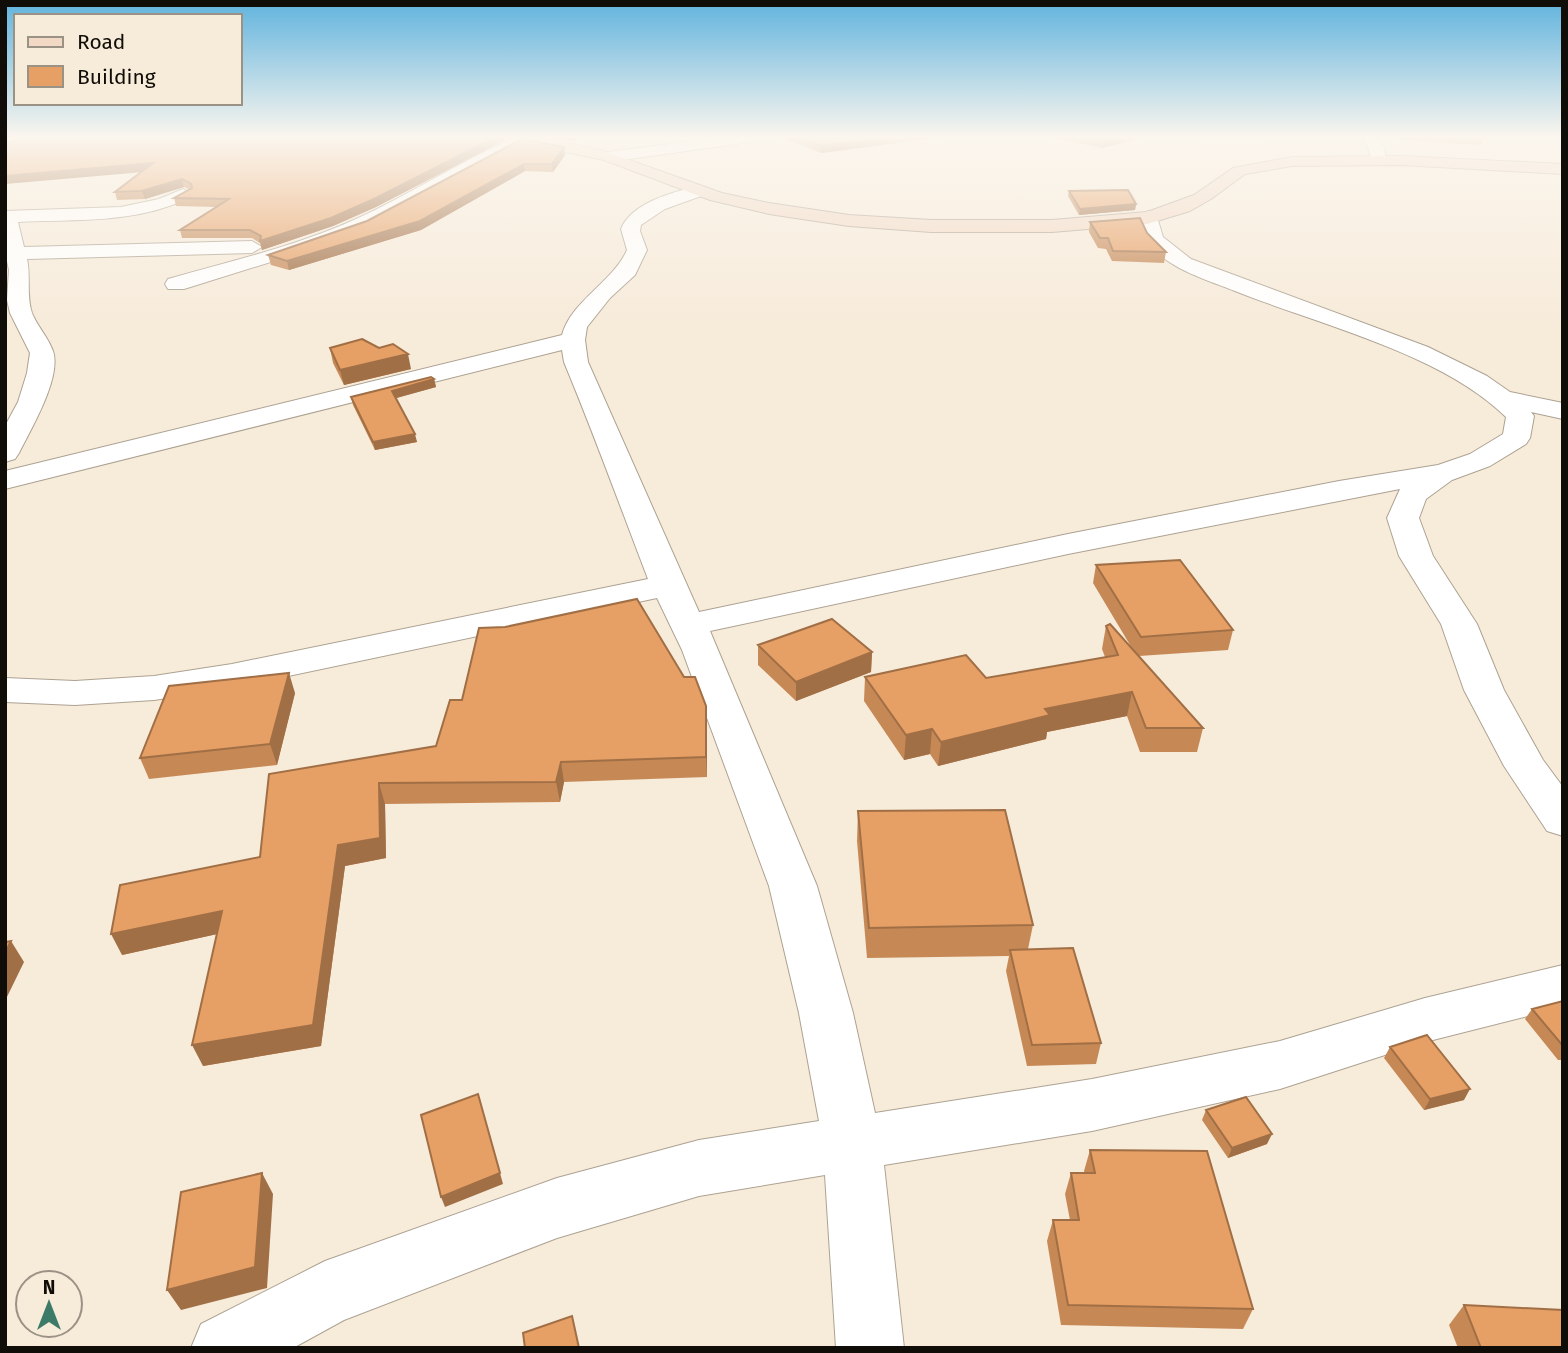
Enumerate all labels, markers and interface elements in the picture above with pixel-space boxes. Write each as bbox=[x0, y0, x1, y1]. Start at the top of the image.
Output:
legend bbox=[14, 14, 242, 105]
text: Road bbox=[77, 29, 125, 55]
text: Building bbox=[77, 64, 156, 90]
north arrow bbox=[14, 1269, 84, 1339]
text: N bbox=[43, 1276, 55, 1299]

